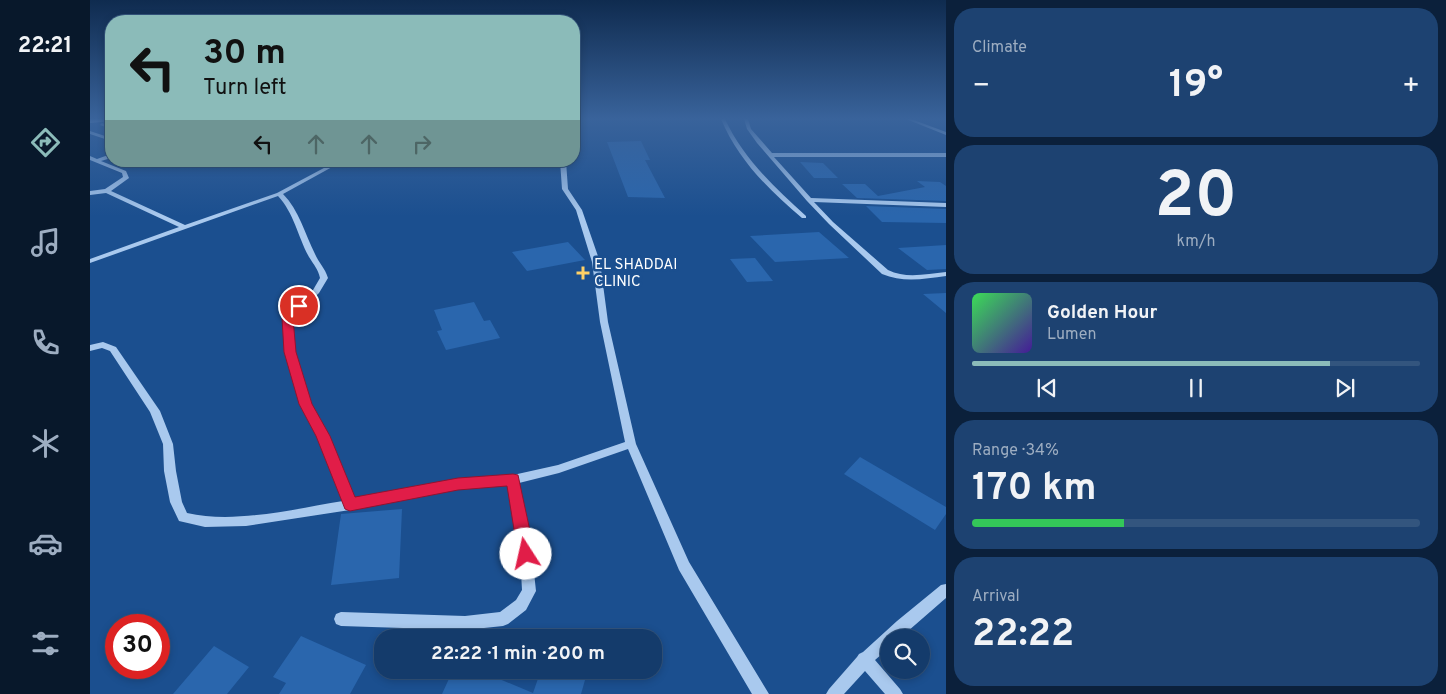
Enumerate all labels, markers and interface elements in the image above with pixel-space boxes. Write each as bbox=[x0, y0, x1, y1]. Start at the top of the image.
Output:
text: 30 m bbox=[203, 32, 286, 76]
text: 22:21 bbox=[18, 33, 72, 60]
icon: left bbox=[120, 35, 185, 100]
text: Climate bbox=[972, 38, 1027, 58]
text: 19° bbox=[1169, 62, 1223, 111]
text: − bbox=[972, 69, 990, 105]
text: + bbox=[1402, 69, 1420, 105]
text: Turn left bbox=[203, 75, 286, 102]
icon: directions bbox=[28, 125, 63, 160]
icon: left bbox=[249, 130, 277, 158]
icon: ahead bbox=[302, 130, 330, 158]
icon: ahead bbox=[355, 130, 383, 158]
icon: right bbox=[408, 130, 436, 158]
text: 20 bbox=[1155, 158, 1237, 240]
icon: music bbox=[28, 225, 63, 260]
text: km/h bbox=[1177, 232, 1215, 252]
place label: EL SHADDAI CLINIC bbox=[594, 256, 677, 292]
marker: EL SHADDAI CLINIC bbox=[576, 266, 590, 280]
pin bbox=[278, 285, 320, 327]
icon: arrive bbox=[285, 292, 313, 320]
text: Golden Hour bbox=[1047, 301, 1158, 325]
icon: phone bbox=[28, 325, 63, 360]
text: Lumen bbox=[1047, 325, 1097, 345]
icon: previous bbox=[1033, 374, 1061, 402]
icon: pause bbox=[1182, 374, 1210, 402]
icon: next bbox=[1331, 374, 1359, 402]
icon: climate bbox=[28, 426, 63, 461]
text: Range · 34% bbox=[972, 441, 1059, 461]
text: 170 km bbox=[972, 465, 1097, 514]
icon: car bbox=[28, 526, 63, 561]
position arrow bbox=[499, 527, 551, 579]
text: Arrival bbox=[972, 587, 1020, 607]
text: 22:22 bbox=[972, 611, 1074, 660]
speed limit sign: 30 bbox=[105, 614, 170, 679]
icon: filters bbox=[28, 626, 63, 661]
map controls bbox=[880, 629, 930, 679]
button: search bbox=[880, 629, 930, 679]
text: 22:22 · 1 min · 200 m bbox=[431, 642, 605, 666]

